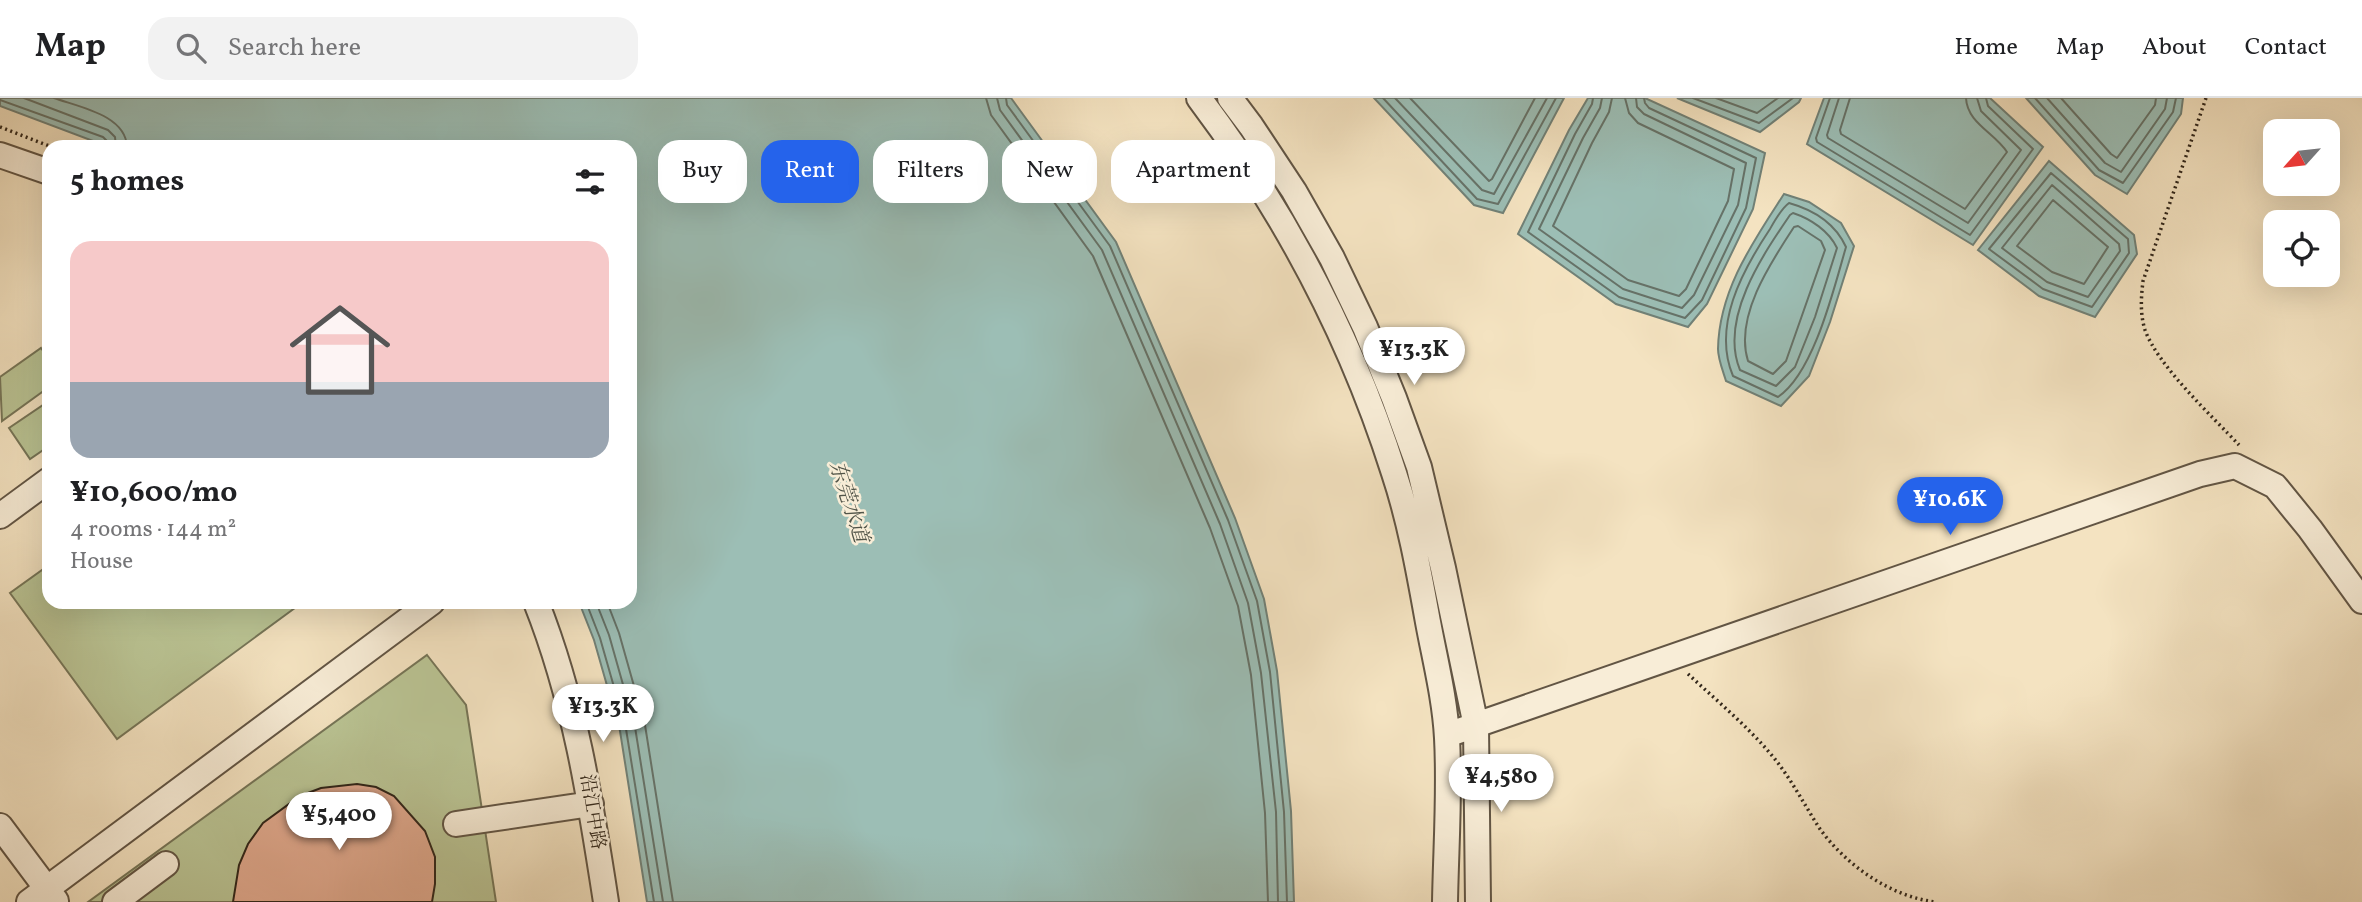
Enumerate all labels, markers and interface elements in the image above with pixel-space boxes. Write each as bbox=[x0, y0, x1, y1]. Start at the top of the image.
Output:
search box bbox=[148, 17, 638, 80]
text: Map bbox=[35, 25, 106, 71]
icon: search bbox=[172, 29, 210, 67]
text: Search here bbox=[228, 30, 361, 66]
text: Home bbox=[1954, 31, 2018, 65]
text: Map bbox=[2056, 31, 2104, 65]
text: About bbox=[2142, 31, 2207, 65]
text: Contact bbox=[2245, 31, 2327, 65]
north arrow bbox=[2263, 119, 2340, 196]
map controls bbox=[2263, 119, 2340, 287]
chip: Buy bbox=[658, 140, 747, 203]
chip: Rent bbox=[761, 140, 859, 203]
chip: Filters bbox=[873, 140, 988, 203]
chip: New bbox=[1002, 140, 1097, 203]
chip: Apartment bbox=[1111, 140, 1275, 203]
text: 5 homes bbox=[70, 161, 184, 203]
icon: filters bbox=[571, 163, 609, 201]
button: locate bbox=[2263, 210, 2340, 287]
icon: home bbox=[277, 287, 403, 413]
pin: ¥13.3K bbox=[1357, 328, 1471, 387]
text: ¥13.3K bbox=[1379, 334, 1449, 366]
water label: 东莞水道 bbox=[821, 458, 876, 549]
text: ¥10,600/mo bbox=[70, 472, 237, 514]
pin: ¥10.6K bbox=[1893, 478, 2007, 537]
text: ¥10.6K bbox=[1913, 484, 1987, 516]
text: 4 rooms · 144 m² bbox=[70, 514, 236, 546]
text: House bbox=[70, 546, 133, 578]
pin: ¥13.3K bbox=[546, 684, 660, 744]
text: ¥13.3K bbox=[568, 691, 638, 723]
pin: ¥4,580 bbox=[1444, 754, 1558, 814]
text: ¥4,580 bbox=[1465, 761, 1537, 793]
street label: 沿江中路 bbox=[573, 772, 611, 852]
pin: ¥5,400 bbox=[282, 792, 396, 852]
text: ¥5,400 bbox=[302, 799, 376, 831]

